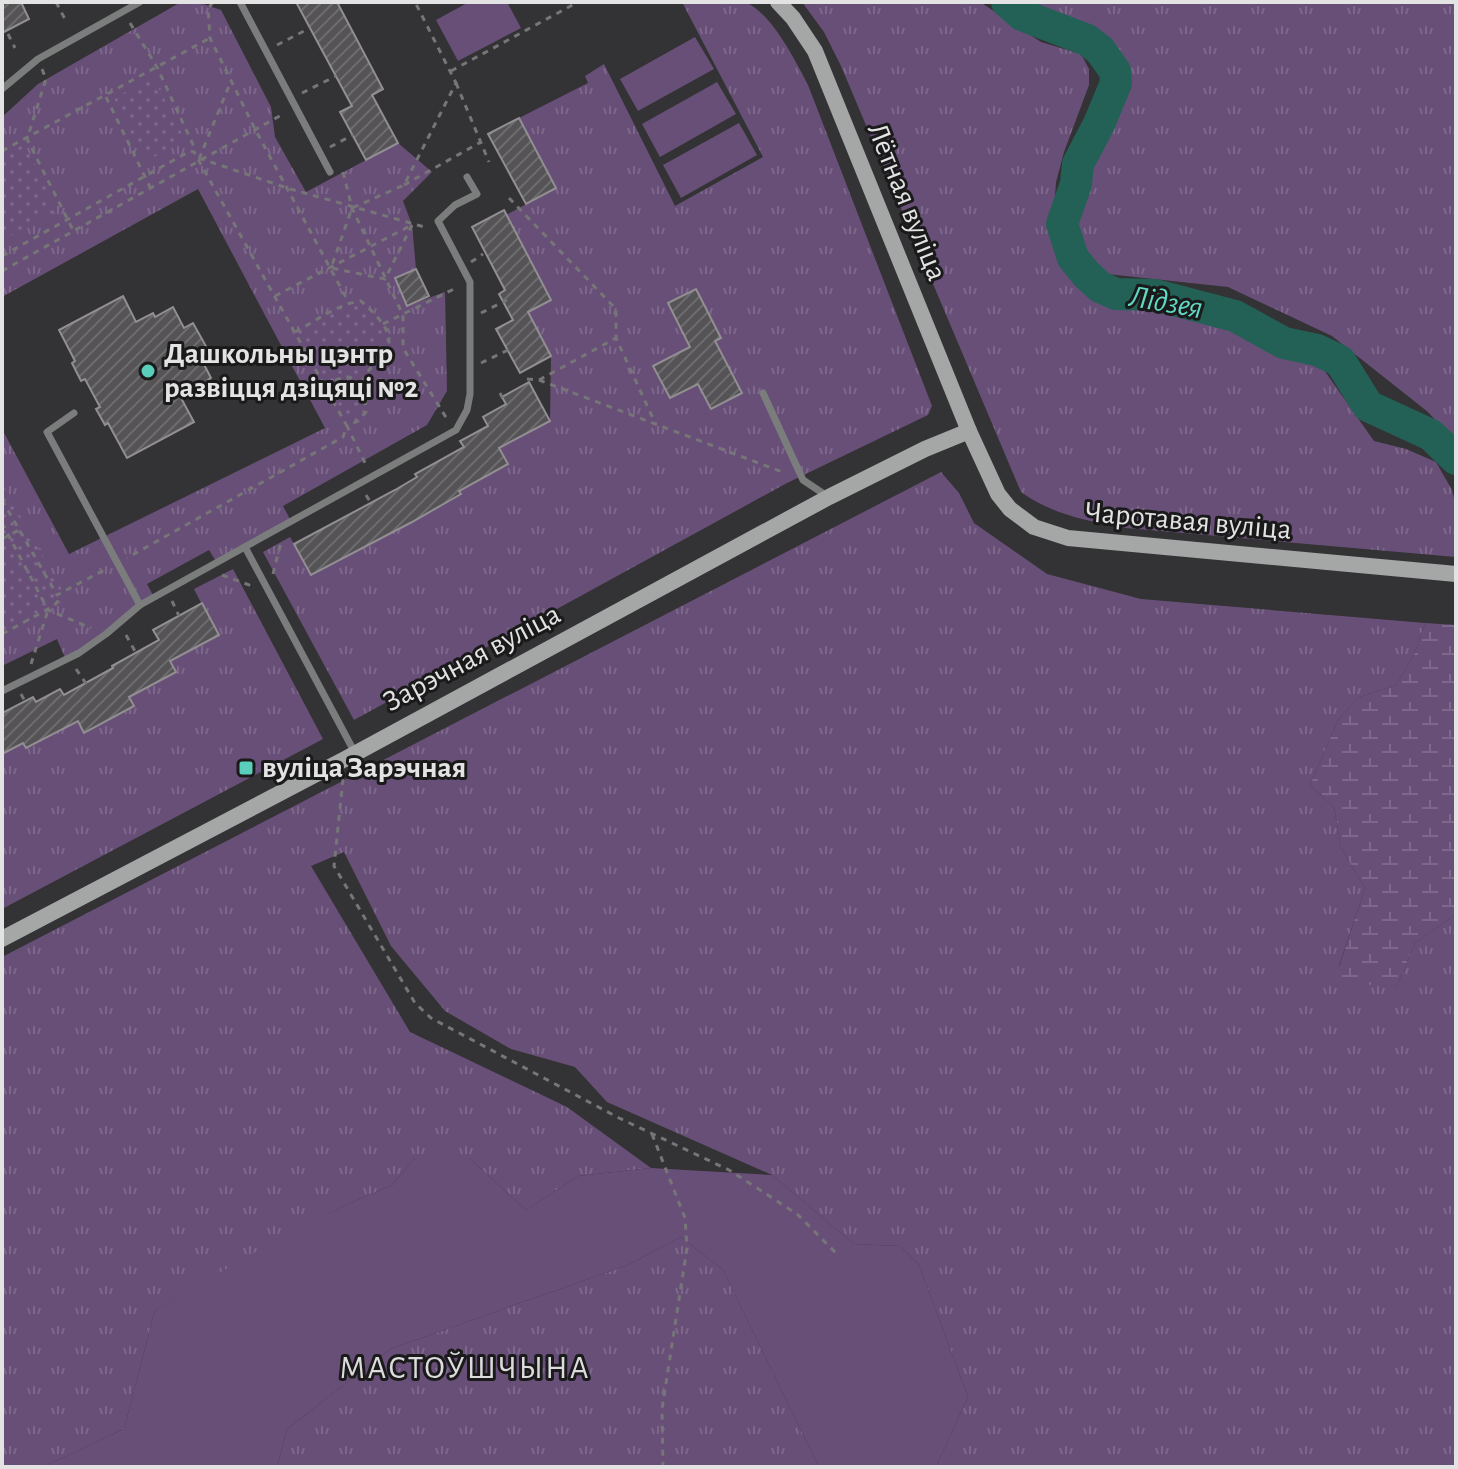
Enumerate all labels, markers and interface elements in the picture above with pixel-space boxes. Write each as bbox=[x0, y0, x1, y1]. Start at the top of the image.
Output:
street label: Лётная вуліца bbox=[862, 119, 952, 285]
water label: Лідзея bbox=[1126, 280, 1205, 324]
place label: Дашкольны цэнтр развіцця дзіцяці №2 bbox=[164, 339, 418, 403]
marker: Дашкольны цэнтр развіцця дзіцяці №2 bbox=[139, 362, 157, 380]
street label: Чаротавая вуліца bbox=[1083, 497, 1293, 545]
street label: Зарэчная вуліца bbox=[378, 599, 566, 717]
place label: вуліца Зарэчная bbox=[262, 753, 466, 783]
marker: вуліца Зарэчная bbox=[237, 759, 255, 777]
district label: МАСТОЎШЧЫНА bbox=[339, 1351, 591, 1384]

